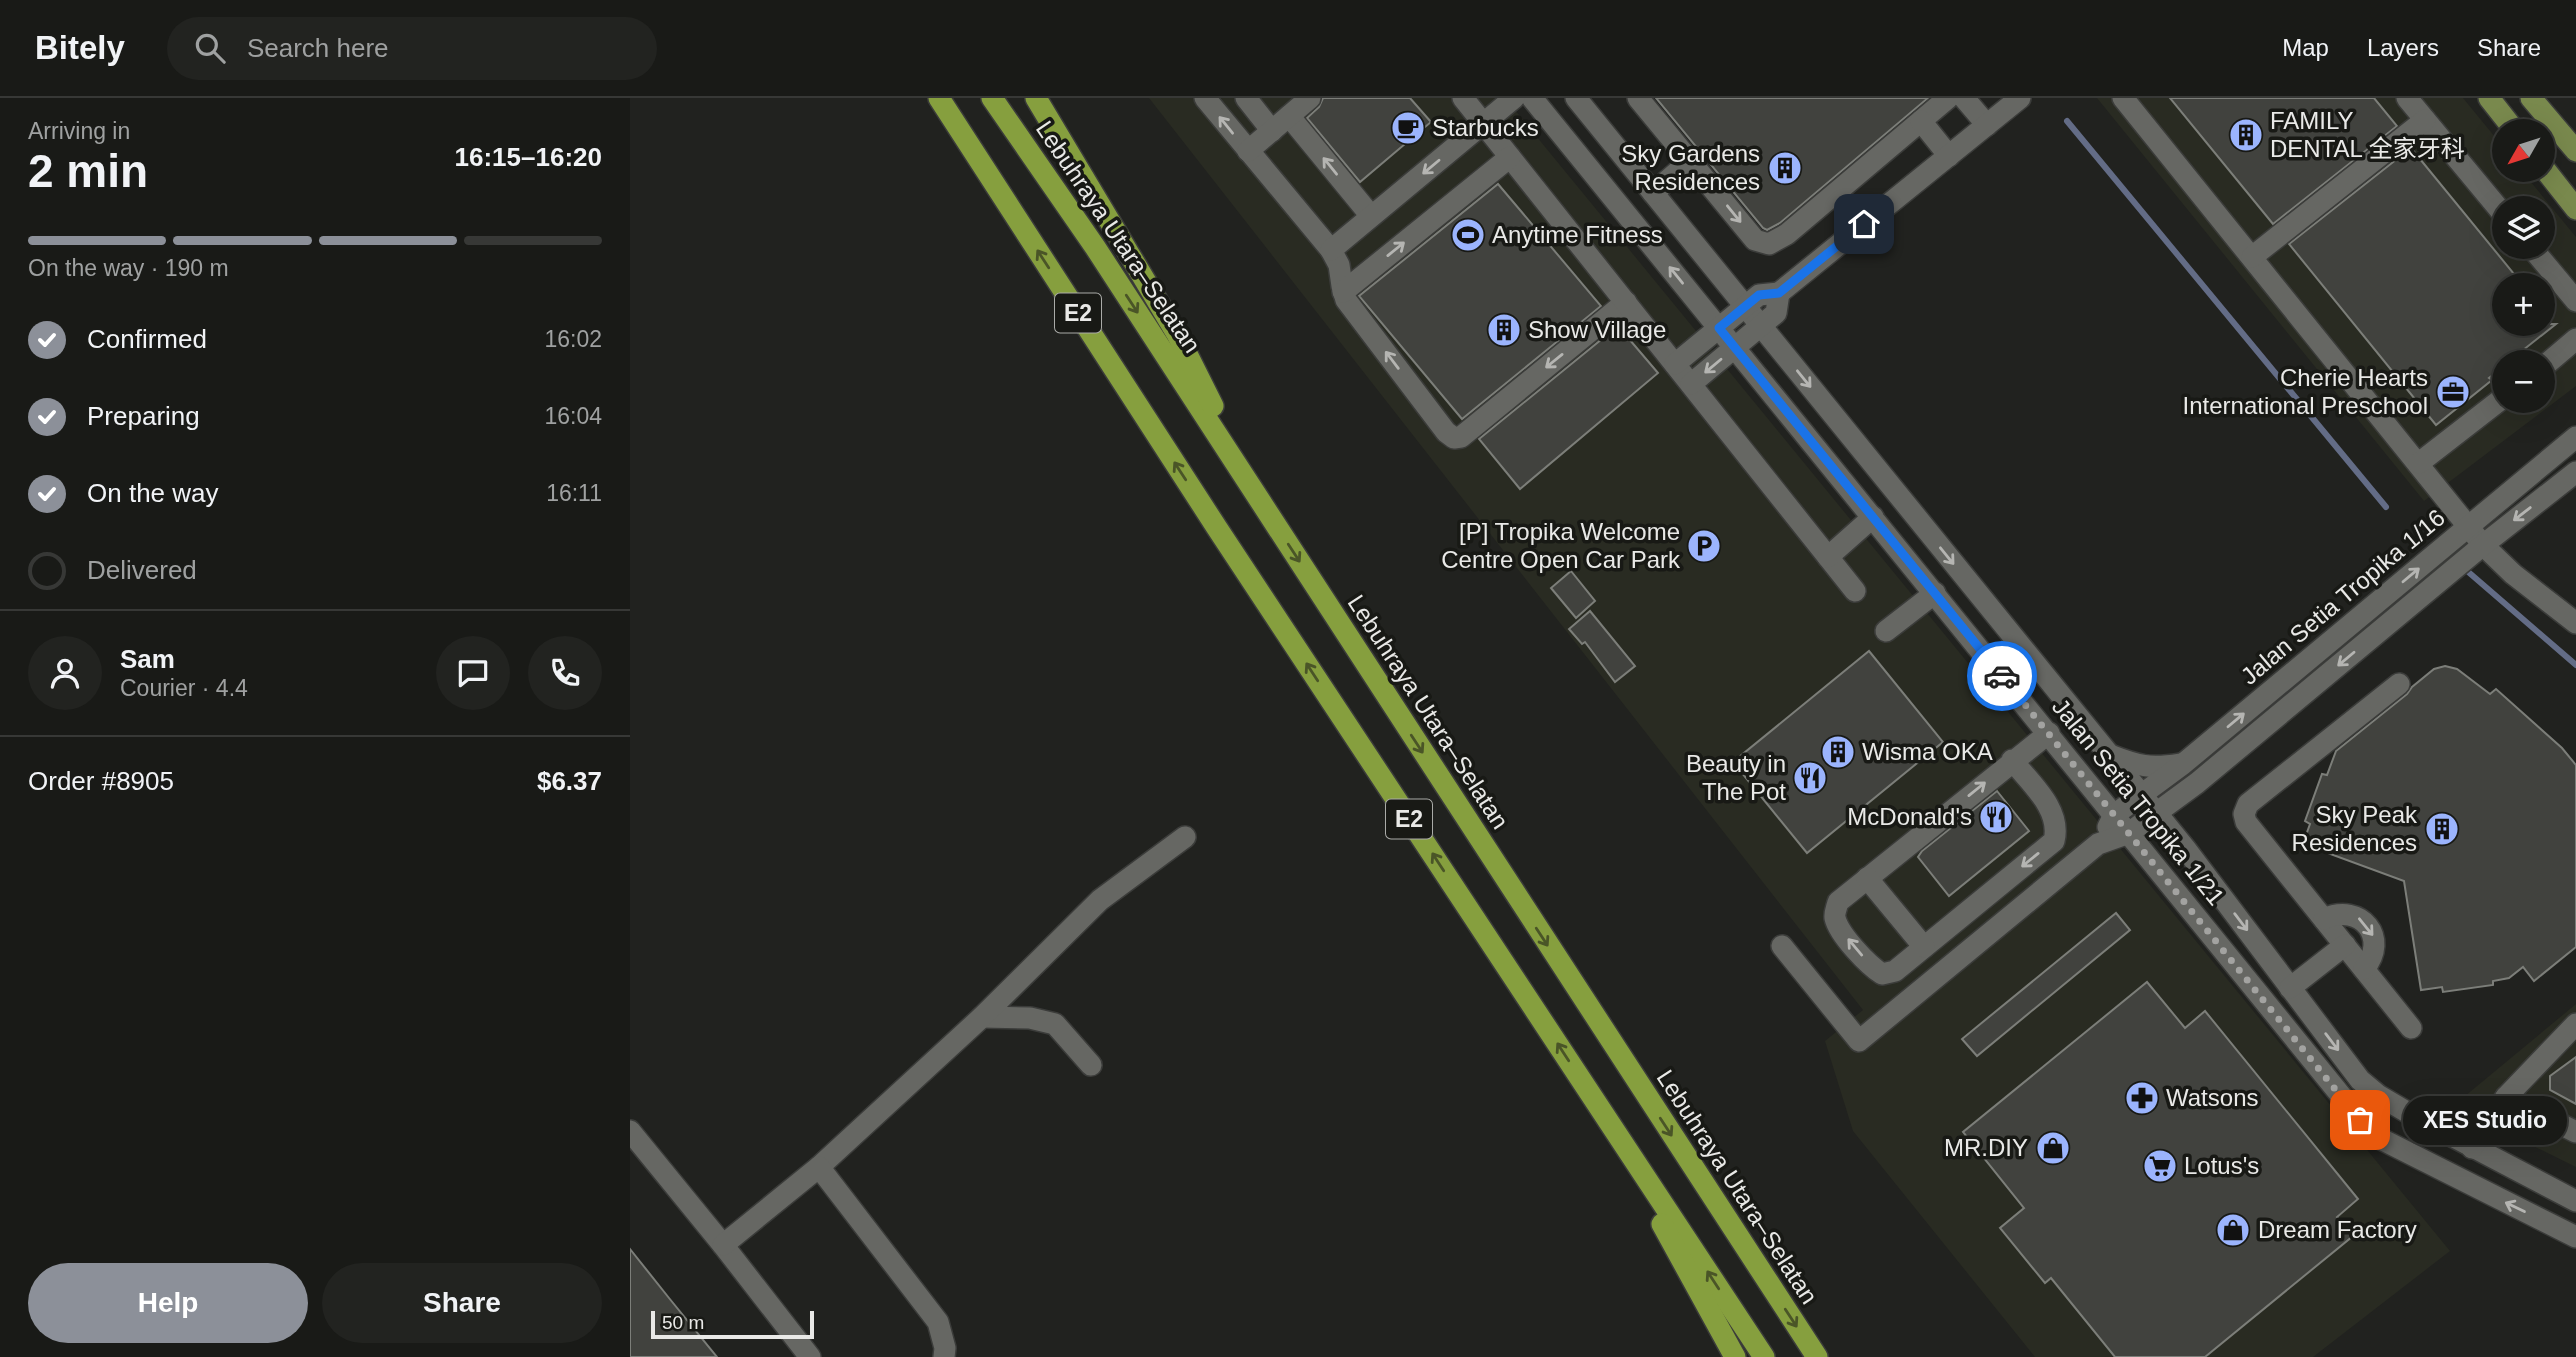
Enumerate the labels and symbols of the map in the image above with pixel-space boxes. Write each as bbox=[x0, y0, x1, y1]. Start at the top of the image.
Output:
place label: FAMILY DENTAL 全家牙科 bbox=[2270, 107, 2465, 162]
cafe icon: Starbucks bbox=[1389, 109, 1427, 147]
place label: Starbucks bbox=[1432, 114, 1539, 141]
street label: Lebuhraya Utara–Selatan bbox=[1031, 116, 1206, 358]
one-way arrow bbox=[1219, 116, 1234, 134]
building icon: FAMILY DENTAL 全家牙科 bbox=[2227, 116, 2265, 154]
north arrow bbox=[2492, 119, 2555, 182]
place label: Sky Gardens Residences bbox=[1621, 140, 1760, 195]
building icon: Sky Gardens Residences bbox=[1766, 149, 1804, 187]
one-way arrow bbox=[1323, 158, 1338, 176]
one-way arrow bbox=[1422, 159, 1440, 175]
pin bbox=[1834, 194, 1894, 254]
one-way arrow bbox=[1726, 205, 1742, 223]
sports icon: Anytime Fitness bbox=[1449, 216, 1487, 254]
place label: Anytime Fitness bbox=[1492, 221, 1663, 248]
one-way arrow bbox=[1386, 242, 1405, 257]
one-way arrow bbox=[1036, 250, 1051, 269]
one-way arrow bbox=[1668, 266, 1684, 284]
road number: E2 bbox=[1055, 294, 1101, 332]
one-way arrow bbox=[1125, 294, 1140, 313]
building icon: Show Village bbox=[1485, 311, 1523, 349]
place label: Show Village bbox=[1528, 316, 1666, 343]
one-way arrow bbox=[1384, 351, 1399, 370]
one-way arrow bbox=[1545, 352, 1563, 368]
one-way arrow bbox=[1704, 357, 1722, 373]
place label: Cherie Hearts International Preschool bbox=[2183, 364, 2428, 419]
one-way arrow bbox=[1796, 370, 1811, 388]
office icon: Cherie Hearts International Preschool bbox=[2434, 373, 2472, 411]
one-way arrow bbox=[1173, 462, 1187, 481]
street label: Jalan Setia Tropika 1/16 bbox=[2235, 504, 2450, 690]
one-way arrow bbox=[2514, 507, 2532, 522]
place label: [P] Tropika Welcome Centre Open Car Park bbox=[1441, 518, 1681, 573]
parking icon: [P] Tropika Welcome Centre Open Car Park bbox=[1685, 527, 1723, 565]
one-way arrow bbox=[1288, 542, 1302, 562]
one-way arrow bbox=[1939, 546, 1955, 564]
one-way arrow bbox=[2401, 567, 2419, 582]
street label: Lebuhraya Utara–Selatan bbox=[1343, 590, 1514, 834]
courier bbox=[1967, 641, 2037, 711]
one-way arrow bbox=[2338, 651, 2356, 667]
one-way arrow bbox=[1305, 663, 1319, 683]
street label: Jalan Setia Tropika 1/21 bbox=[2047, 693, 2230, 910]
one-way arrow bbox=[2226, 712, 2244, 728]
building icon: Wisma OKA bbox=[1819, 733, 1857, 771]
one-way arrow bbox=[1410, 734, 1425, 753]
place label: Wisma OKA bbox=[1862, 738, 1993, 765]
place label: Beauty in The Pot bbox=[1686, 750, 1786, 805]
restaurant icon: Beauty in The Pot bbox=[1791, 759, 1829, 797]
one-way arrow bbox=[1968, 781, 1986, 796]
restaurant icon: McDonald's bbox=[1977, 798, 2015, 836]
road number: E2 bbox=[1386, 800, 1432, 838]
place label: Sky Peak Residences bbox=[2292, 801, 2418, 856]
place label: McDonald's bbox=[1847, 803, 1972, 830]
building icon: Sky Peak Residences bbox=[2423, 810, 2461, 848]
one-way arrow bbox=[2022, 852, 2040, 868]
one-way arrow bbox=[1430, 853, 1445, 872]
one-way arrow bbox=[2233, 912, 2248, 931]
one-way arrow bbox=[2357, 918, 2373, 936]
one-way arrow bbox=[1534, 927, 1549, 946]
one-way arrow bbox=[1847, 938, 1862, 956]
one-way arrow bbox=[2324, 1032, 2339, 1051]
one-way arrow bbox=[1556, 1043, 1570, 1062]
street label: Lebuhraya Utara–Selatan bbox=[1652, 1065, 1823, 1309]
pharmacy icon: Watsons bbox=[2123, 1079, 2161, 1117]
place label: Watsons bbox=[2166, 1084, 2258, 1111]
pin bbox=[2330, 1090, 2390, 1150]
callout: XES Studio bbox=[2402, 1096, 2566, 1144]
one-way arrow bbox=[1659, 1117, 1673, 1136]
shop icon: MR.DIY bbox=[2034, 1129, 2072, 1167]
place label: MR.DIY bbox=[1944, 1134, 2028, 1161]
supermarket icon: Lotus's bbox=[2141, 1147, 2179, 1185]
place label: Lotus's bbox=[2184, 1152, 2259, 1179]
one-way arrow bbox=[2505, 1199, 2526, 1213]
shop icon: Dream Factory bbox=[2214, 1211, 2252, 1249]
place label: Dream Factory bbox=[2258, 1216, 2417, 1243]
one-way arrow bbox=[1705, 1270, 1719, 1290]
one-way arrow bbox=[1784, 1307, 1798, 1327]
scale bar bbox=[651, 1308, 814, 1340]

